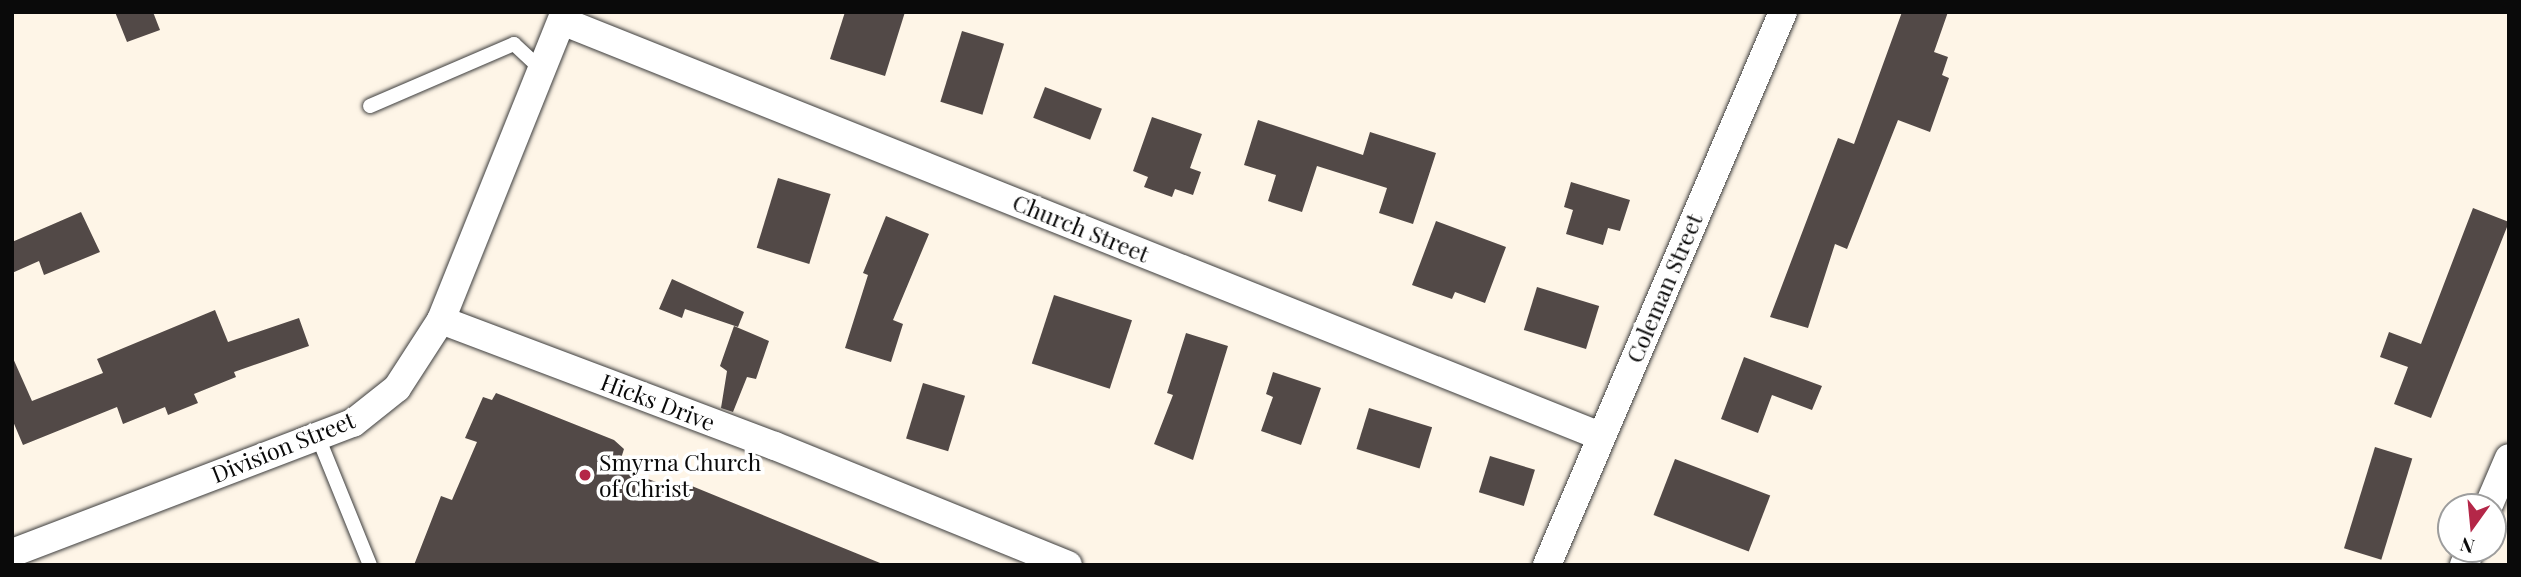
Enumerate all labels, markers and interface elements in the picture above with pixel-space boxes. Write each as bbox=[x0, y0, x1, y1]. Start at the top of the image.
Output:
street label: Church Street bbox=[1009, 188, 1153, 268]
street label: Coleman Street bbox=[1620, 209, 1708, 367]
street label: Hicks Drive bbox=[597, 368, 719, 436]
street label: Division Street bbox=[207, 406, 359, 488]
place label: Smyrna Church of Christ bbox=[599, 448, 762, 502]
marker: Smyrna Church of Christ bbox=[577, 467, 593, 483]
north arrow bbox=[2437, 493, 2507, 563]
text: N bbox=[2457, 532, 2477, 561]

